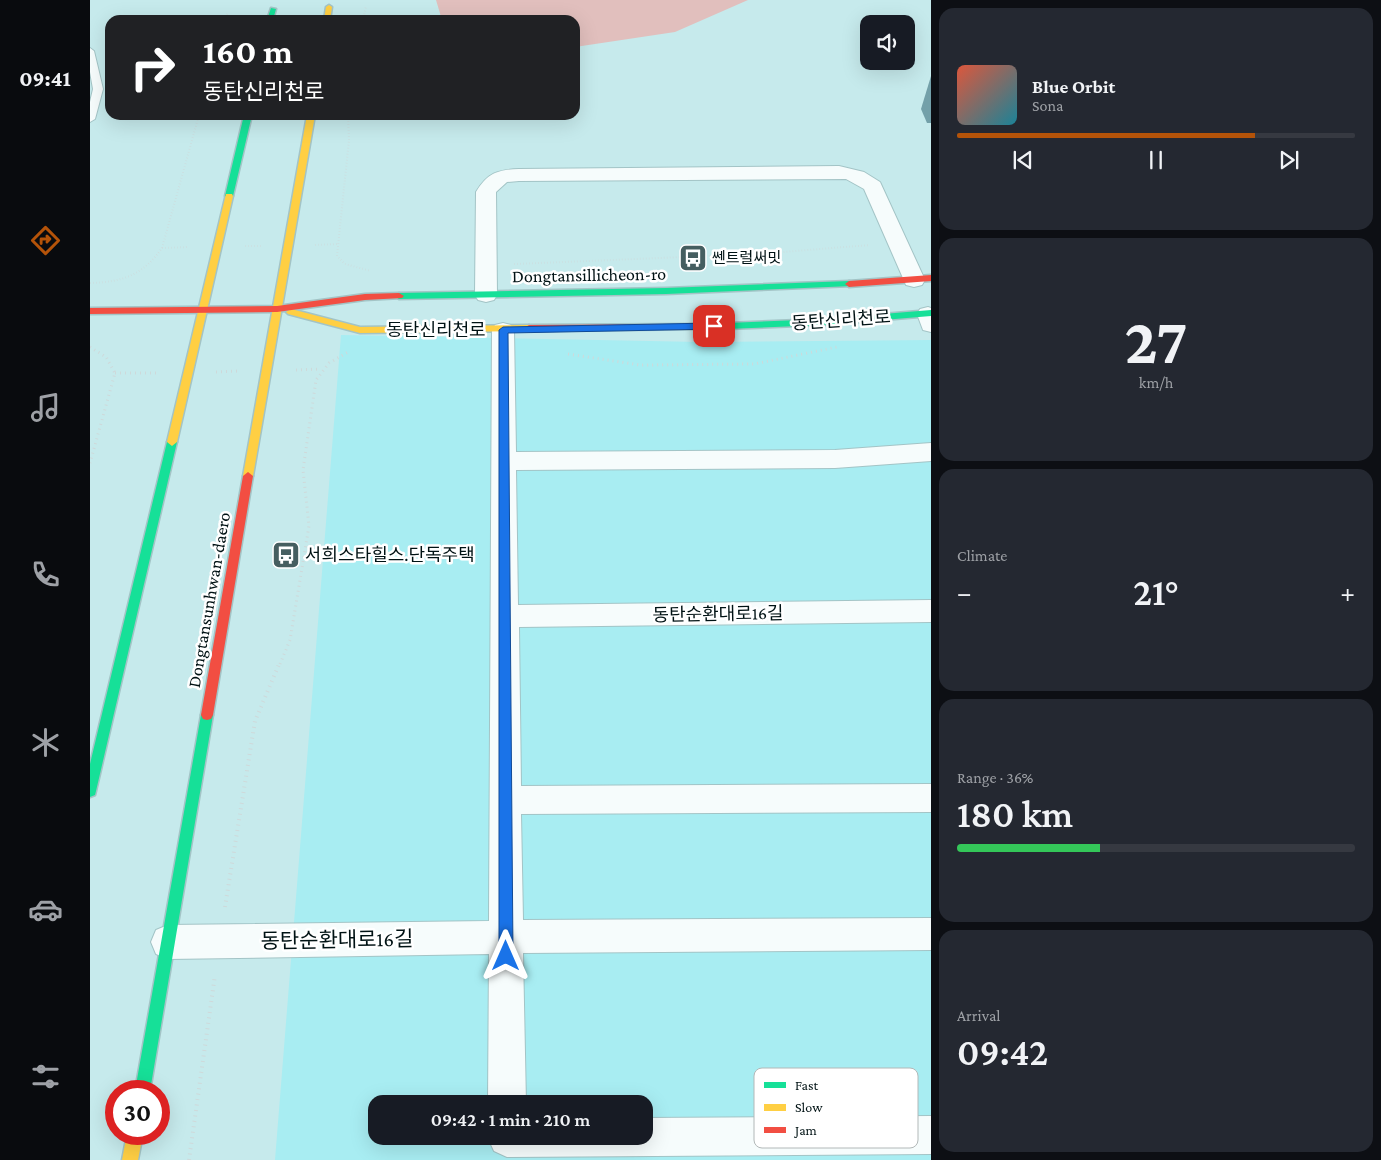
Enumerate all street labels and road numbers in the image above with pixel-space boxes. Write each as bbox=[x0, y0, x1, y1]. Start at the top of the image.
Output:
street label: Dongtansillicheon-ro bbox=[512, 264, 666, 286]
street label: 동탄신리천로 bbox=[791, 307, 891, 333]
street label: 동탄신리천로 bbox=[386, 320, 486, 340]
street label: Dongtansunhwan-daero bbox=[184, 511, 234, 689]
street label: 동탄순환대로16길 bbox=[652, 603, 784, 625]
street label: 동탄순환대로16길 bbox=[260, 927, 414, 953]

